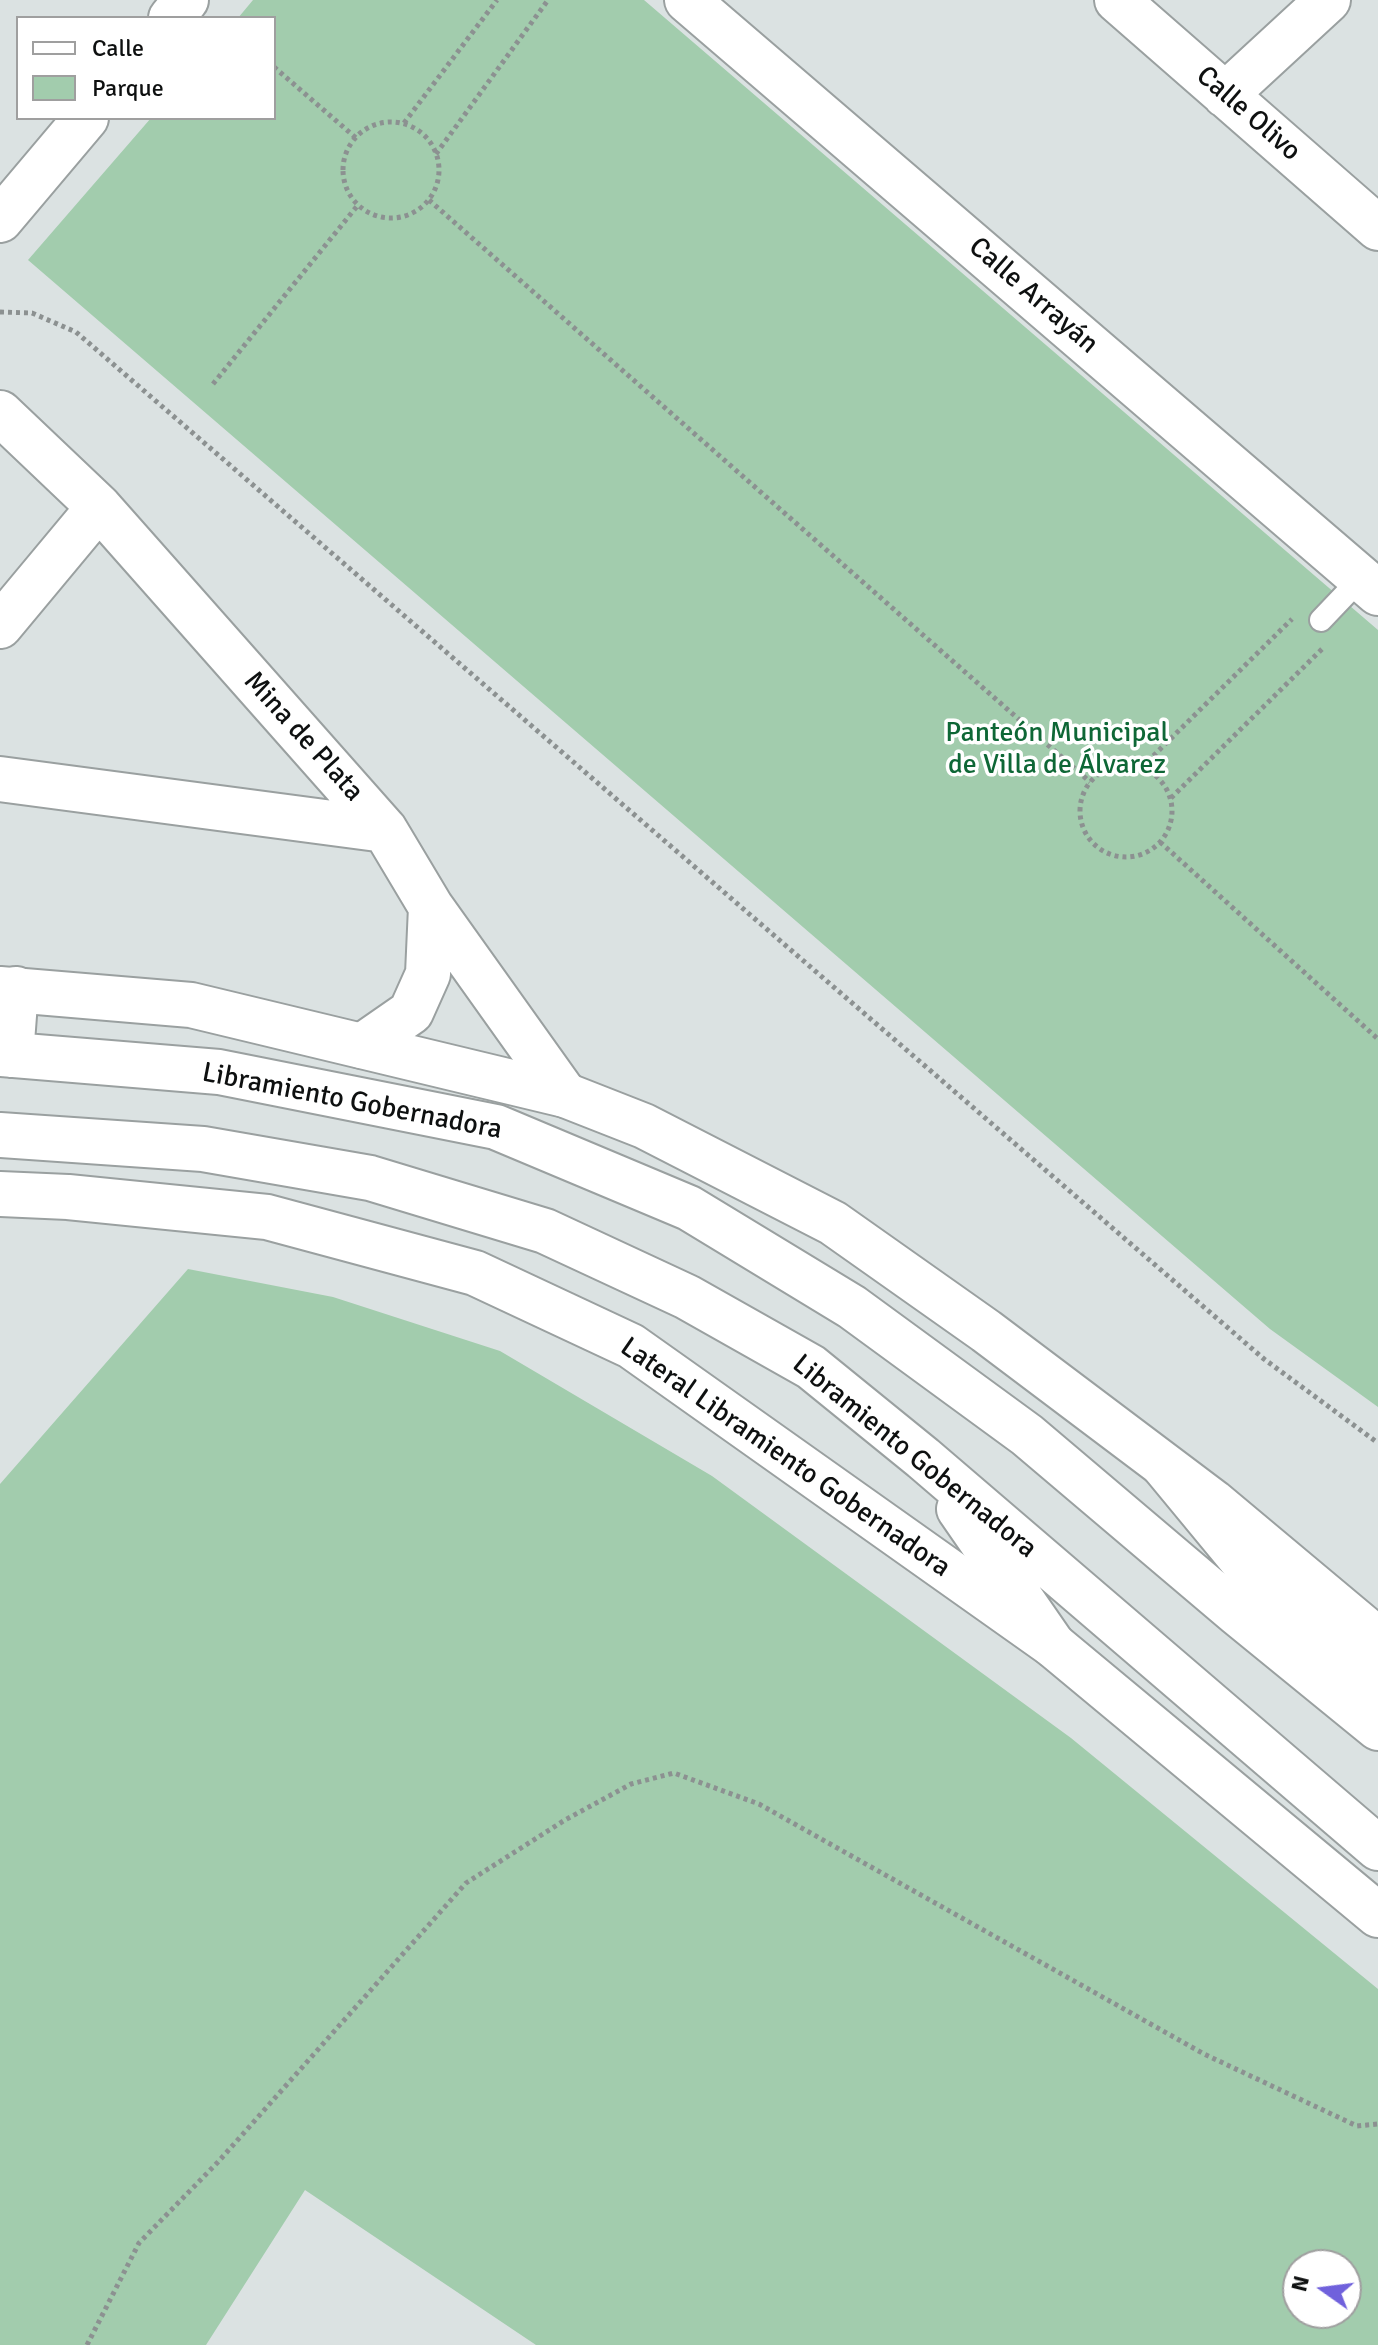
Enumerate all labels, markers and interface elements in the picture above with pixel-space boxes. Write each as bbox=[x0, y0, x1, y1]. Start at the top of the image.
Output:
legend bbox=[16, 16, 276, 120]
text: Calle bbox=[92, 33, 144, 63]
street label: Calle Olivo bbox=[1189, 59, 1307, 169]
text: Parque bbox=[92, 73, 164, 103]
street label: Calle Arrayán bbox=[961, 231, 1105, 361]
street label: Mina de Plata bbox=[236, 665, 370, 809]
park label: Panteón Municipal de Villa de Álvarez bbox=[945, 717, 1169, 783]
street label: Libramiento Gobernadora bbox=[199, 1056, 505, 1148]
street label: Lateral Libramiento Gobernadora bbox=[613, 1331, 957, 1585]
street label: Libramiento Gobernadora bbox=[785, 1348, 1043, 1566]
north arrow bbox=[1282, 2249, 1362, 2329]
text: N bbox=[1285, 2273, 1315, 2294]

